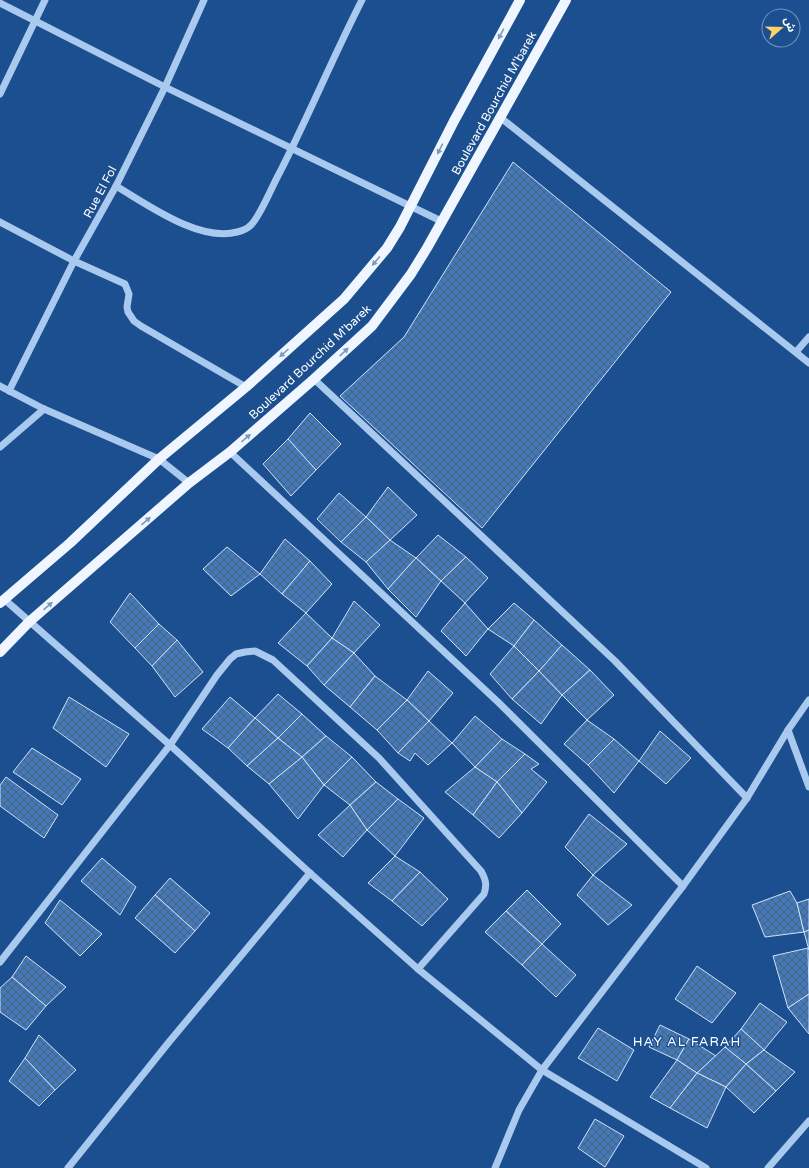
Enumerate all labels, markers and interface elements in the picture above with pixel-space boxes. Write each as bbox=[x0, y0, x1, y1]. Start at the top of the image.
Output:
north arrow bbox=[761, 8, 801, 48]
text: ش bbox=[781, 15, 799, 34]
street label: Boulevard Bourchid M'barek bbox=[449, 28, 540, 177]
one-way arrow bbox=[498, 29, 504, 40]
one-way arrow bbox=[437, 143, 443, 155]
street label: Rue El Fol bbox=[81, 164, 119, 220]
one-way arrow bbox=[371, 256, 380, 267]
street label: Boulevard Bourchid M'barek bbox=[246, 301, 374, 422]
one-way arrow bbox=[339, 347, 349, 357]
one-way arrow bbox=[279, 348, 289, 358]
one-way arrow bbox=[241, 433, 252, 442]
one-way arrow bbox=[141, 516, 151, 525]
one-way arrow bbox=[44, 602, 53, 611]
district label: HAY AL FARAH bbox=[633, 1034, 741, 1050]

